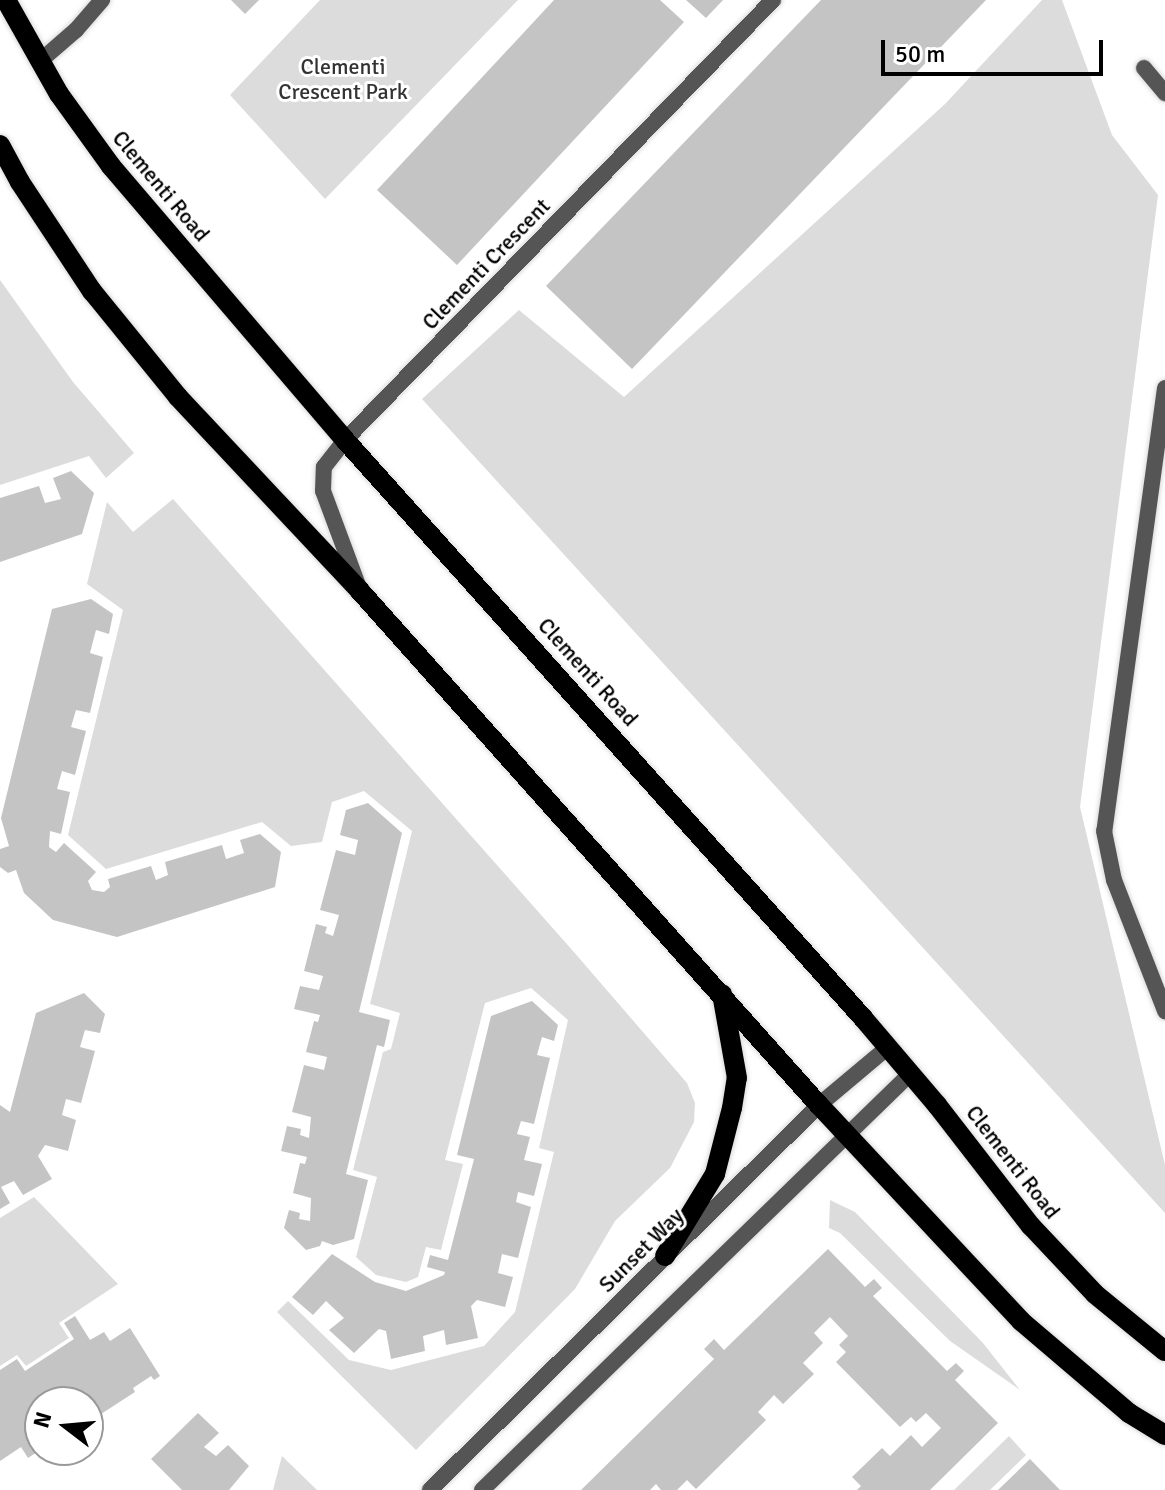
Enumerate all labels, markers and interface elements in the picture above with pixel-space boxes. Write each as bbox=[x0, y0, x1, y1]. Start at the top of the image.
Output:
scale bar bbox=[885, 24, 1107, 74]
text: 50 m bbox=[895, 39, 945, 69]
park label: Clementi Crescent Park bbox=[278, 53, 408, 104]
street label: Clementi Road bbox=[107, 125, 215, 247]
street label: Clementi Crescent bbox=[417, 193, 555, 335]
street label: Clementi Road bbox=[532, 612, 644, 732]
street label: Clementi Road bbox=[960, 1100, 1066, 1224]
street label: Sunset Way bbox=[593, 1202, 689, 1298]
north arrow bbox=[24, 1386, 104, 1466]
text: N bbox=[27, 1409, 57, 1431]

